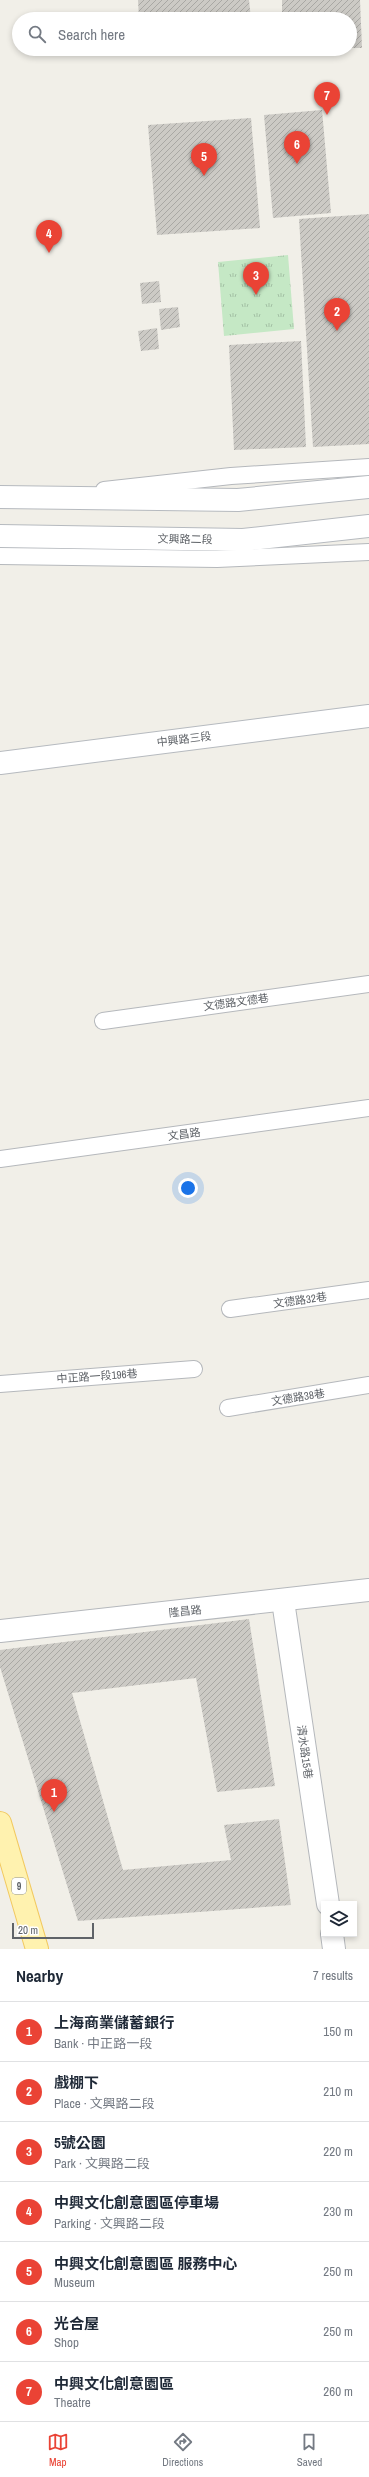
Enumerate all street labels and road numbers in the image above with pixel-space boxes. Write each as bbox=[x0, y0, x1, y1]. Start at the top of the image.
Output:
street label: 文興路二段 bbox=[157, 532, 213, 546]
street label: 中興路三段 bbox=[156, 729, 212, 749]
street label: 文德路文德巷 bbox=[202, 990, 270, 1014]
street label: 文昌路 bbox=[167, 1125, 201, 1143]
street label: 文德路32巷 bbox=[272, 1289, 328, 1311]
street label: 中正路一段196巷 bbox=[56, 1366, 138, 1386]
street label: 文德路38巷 bbox=[270, 1386, 326, 1408]
street label: 隆昌路 bbox=[168, 1602, 202, 1620]
street label: 清水路15巷 bbox=[294, 1724, 316, 1780]
road number: 9 bbox=[12, 1878, 26, 1894]

